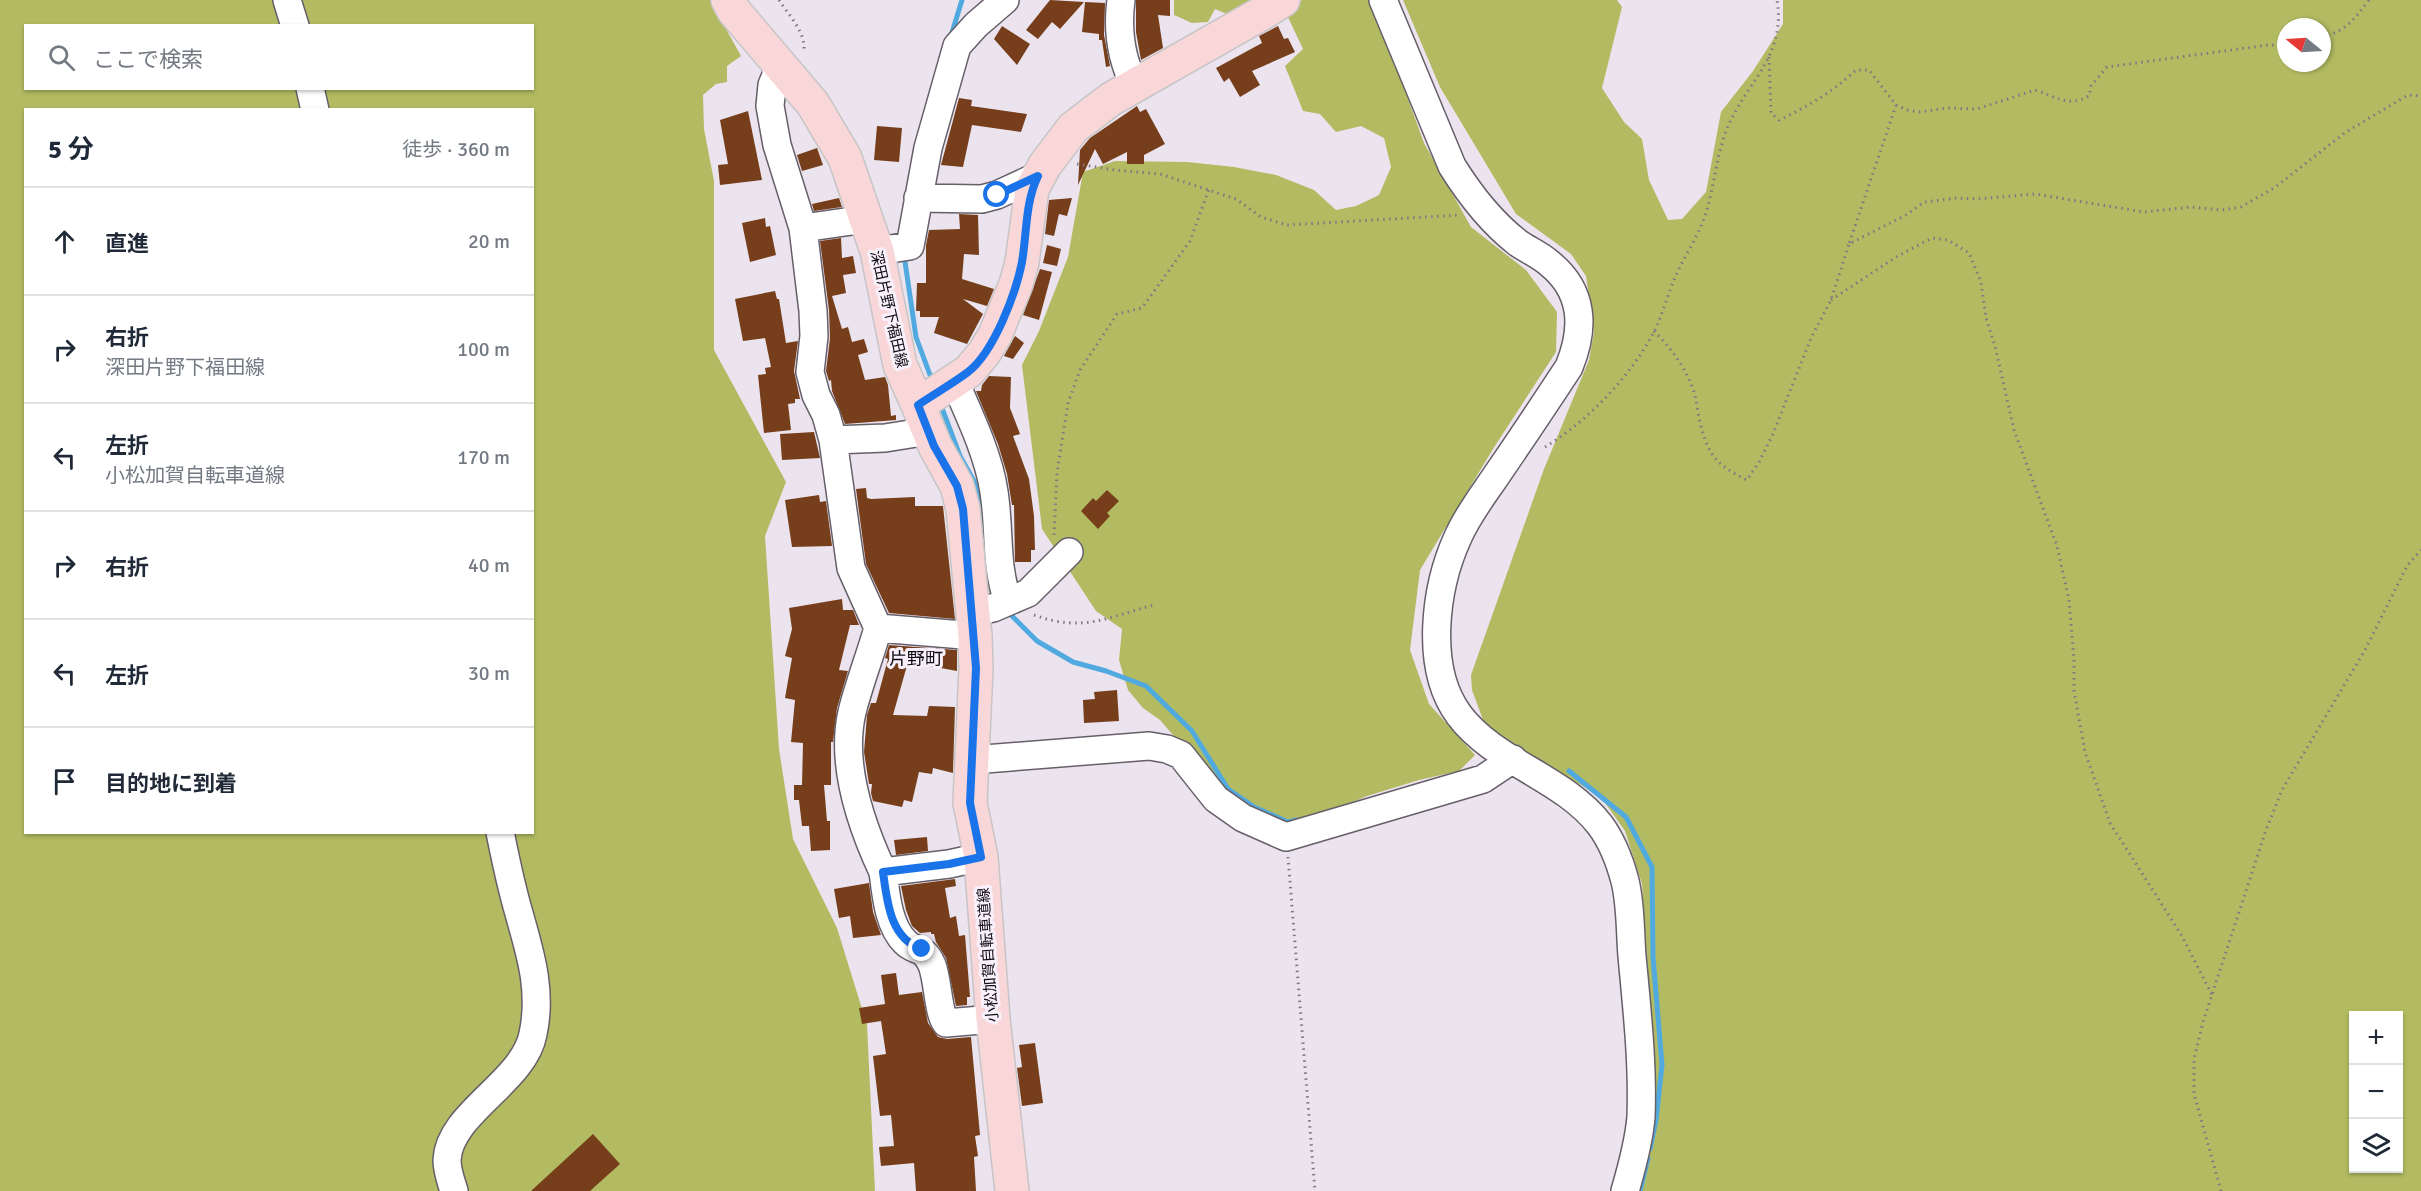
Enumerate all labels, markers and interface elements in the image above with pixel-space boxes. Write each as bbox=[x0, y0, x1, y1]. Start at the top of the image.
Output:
north arrow bbox=[2277, 18, 2331, 72]
search box bbox=[24, 24, 534, 90]
icon: search bbox=[45, 41, 78, 74]
text: ここで検索 bbox=[93, 46, 203, 73]
text: 5 分 bbox=[48, 134, 94, 166]
text: 徒歩 · 360 m bbox=[402, 137, 510, 162]
route start bbox=[983, 181, 1009, 207]
icon: ahead bbox=[48, 225, 81, 258]
text: 20 m bbox=[468, 229, 510, 254]
text: 直進 bbox=[105, 230, 149, 257]
street label: 深田片野下福田線 bbox=[867, 249, 911, 369]
text: 右折 bbox=[105, 324, 149, 351]
icon: right bbox=[48, 333, 81, 366]
text: 100 m bbox=[457, 337, 510, 362]
text: 深田片野下福田線 bbox=[105, 355, 265, 380]
text: 左折 bbox=[105, 432, 149, 459]
icon: left bbox=[48, 441, 81, 474]
text: 170 m bbox=[457, 445, 510, 470]
text: 小松加賀自転車道線 bbox=[105, 463, 285, 488]
icon: right bbox=[48, 549, 81, 582]
text: 40 m bbox=[468, 553, 510, 578]
text: 右折 bbox=[105, 554, 149, 581]
district label: 片野町 bbox=[889, 648, 943, 670]
icon: left bbox=[48, 657, 81, 690]
text: 30 m bbox=[468, 661, 510, 686]
text: 左折 bbox=[105, 662, 149, 689]
icon: arrive bbox=[48, 765, 81, 798]
text: 目的地に到着 bbox=[105, 770, 237, 797]
street label: 小松加賀自転車道線 bbox=[974, 887, 1002, 1023]
route end bbox=[908, 935, 934, 961]
map controls bbox=[2349, 1011, 2403, 1173]
button: + bbox=[2349, 1011, 2403, 1065]
button: − bbox=[2349, 1065, 2403, 1119]
button: layers bbox=[2349, 1119, 2403, 1173]

